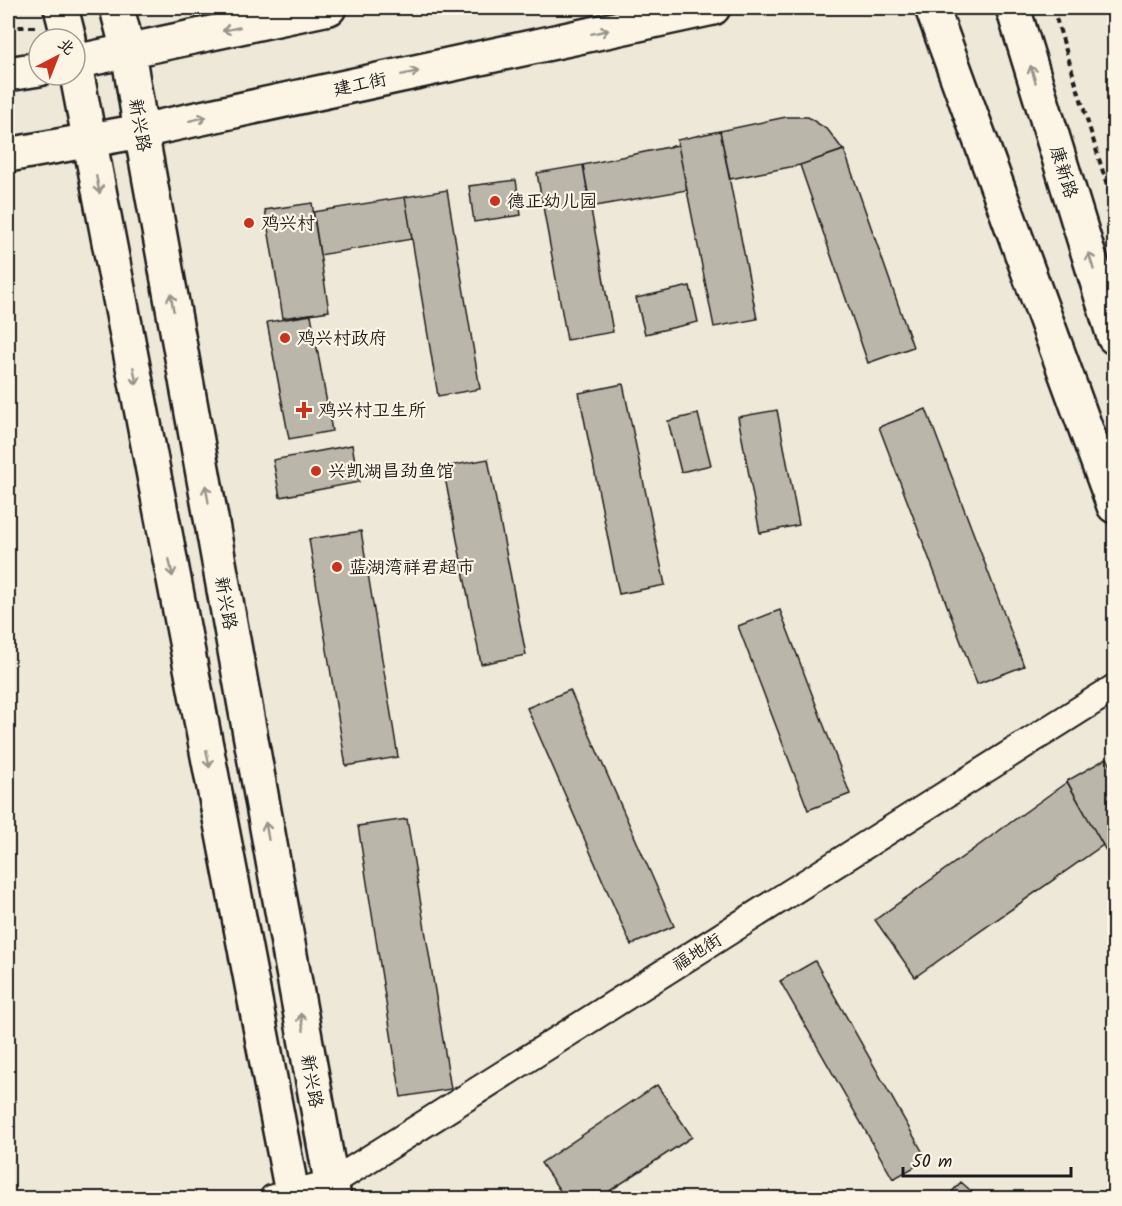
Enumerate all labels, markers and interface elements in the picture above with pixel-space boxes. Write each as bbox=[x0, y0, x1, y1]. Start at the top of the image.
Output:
one-way arrow bbox=[222, 23, 241, 35]
one-way arrow bbox=[590, 26, 609, 37]
north arrow bbox=[27, 27, 87, 87]
text: 北 bbox=[52, 32, 80, 62]
one-way arrow bbox=[1027, 65, 1038, 84]
street label: 建工街 bbox=[331, 66, 390, 105]
one-way arrow bbox=[399, 67, 419, 78]
street label: 新兴路 bbox=[120, 96, 157, 154]
one-way arrow bbox=[189, 112, 208, 124]
street label: 康新路 bbox=[1041, 142, 1084, 202]
one-way arrow bbox=[93, 175, 104, 194]
place label: 德正幼儿园 bbox=[507, 188, 597, 217]
marker: 德正幼儿园 bbox=[488, 194, 502, 208]
place label: 鸡兴村 bbox=[261, 210, 315, 239]
marker: 鸡兴村 bbox=[242, 216, 256, 230]
one-way arrow bbox=[1085, 252, 1096, 271]
one-way arrow bbox=[166, 293, 177, 312]
place label: 鸡兴村政府 bbox=[297, 325, 387, 354]
marker: 鸡兴村政府 bbox=[278, 331, 292, 345]
one-way arrow bbox=[130, 366, 141, 386]
place label: 鸡兴村卫生所 bbox=[318, 397, 426, 426]
marker: 鸡兴村卫生所 bbox=[295, 401, 313, 419]
place label: 兴凯湖昌劲鱼馆 bbox=[328, 458, 454, 487]
marker: 兴凯湖昌劲鱼馆 bbox=[309, 464, 323, 478]
one-way arrow bbox=[201, 485, 212, 504]
place label: 蓝湖湾祥君超市 bbox=[349, 554, 475, 583]
one-way arrow bbox=[166, 558, 177, 577]
marker: 蓝湖湾祥君超市 bbox=[330, 560, 344, 574]
street label: 新兴路 bbox=[206, 574, 243, 632]
one-way arrow bbox=[203, 749, 214, 769]
one-way arrow bbox=[261, 821, 272, 841]
street label: 福地街 bbox=[667, 927, 728, 980]
one-way arrow bbox=[296, 1013, 307, 1033]
street label: 新兴路 bbox=[292, 1052, 329, 1110]
scale bar bbox=[903, 1140, 1071, 1178]
text: 50 m bbox=[912, 1148, 952, 1177]

